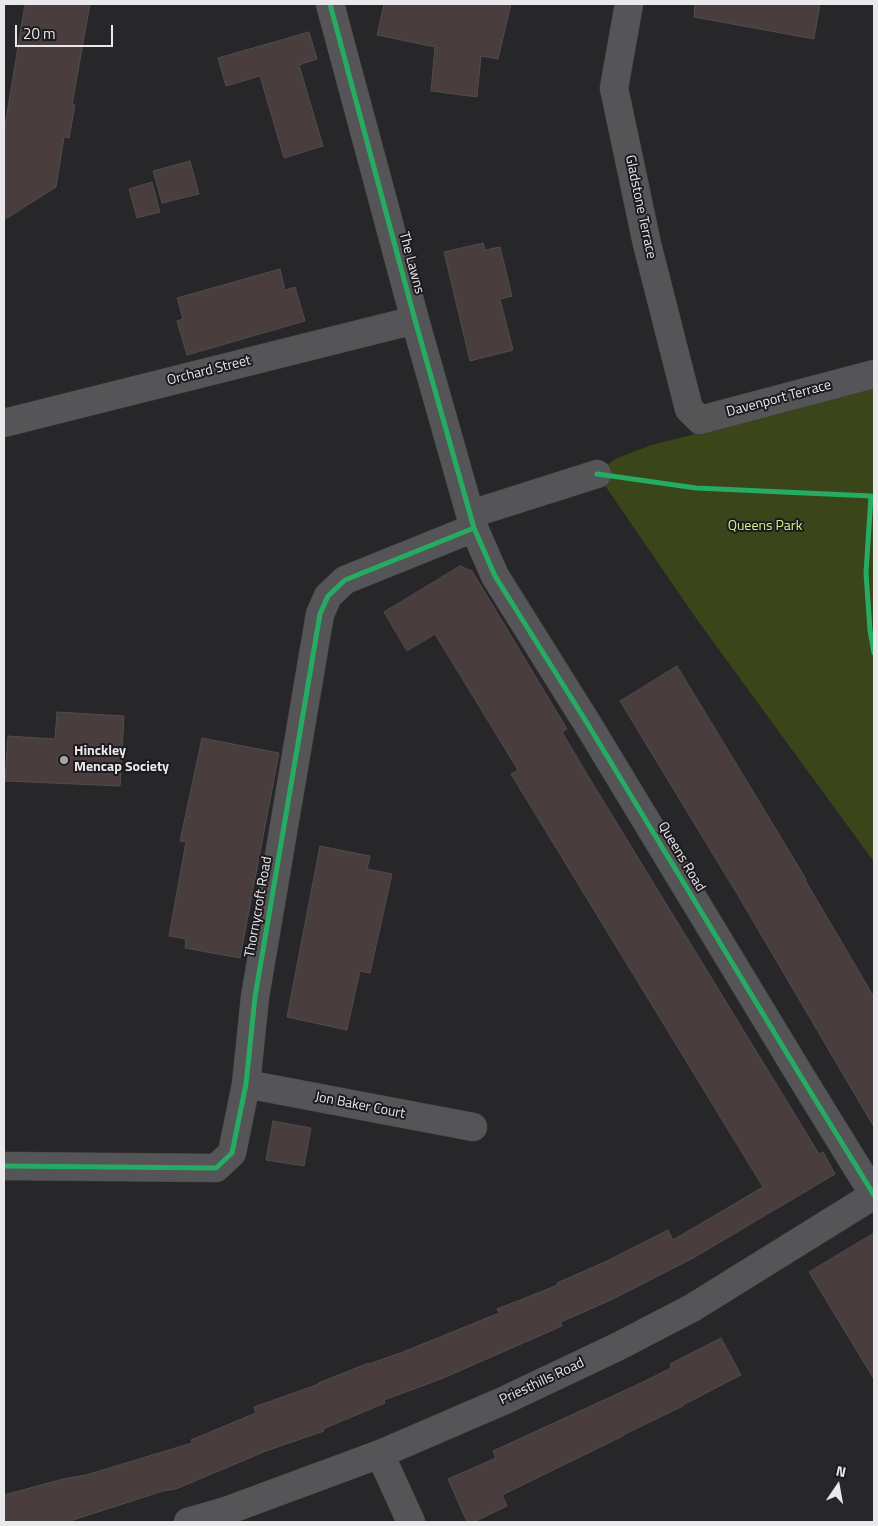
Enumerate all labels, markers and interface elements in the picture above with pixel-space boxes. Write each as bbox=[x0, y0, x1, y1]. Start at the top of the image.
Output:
scale bar bbox=[18, 15, 115, 47]
text: 20 m bbox=[23, 22, 56, 45]
street label: Gladstone Terrace bbox=[621, 154, 659, 260]
street label: The Lawns bbox=[395, 230, 427, 296]
street label: Orchard Street bbox=[165, 352, 253, 390]
street label: Davenport Terrace bbox=[725, 377, 833, 421]
park label: Queens Park bbox=[728, 519, 802, 535]
place label: Hinckley Mencap Society bbox=[74, 744, 169, 776]
marker: Hinckley Mencap Society bbox=[58, 754, 70, 766]
street label: Queens Road bbox=[654, 819, 708, 895]
street label: Thornycroft Road bbox=[242, 855, 276, 959]
street label: Jon Baker Court bbox=[314, 1089, 406, 1123]
street label: Priesthills Road bbox=[497, 1355, 587, 1409]
text: N bbox=[834, 1460, 848, 1482]
north arrow bbox=[813, 1461, 863, 1511]

